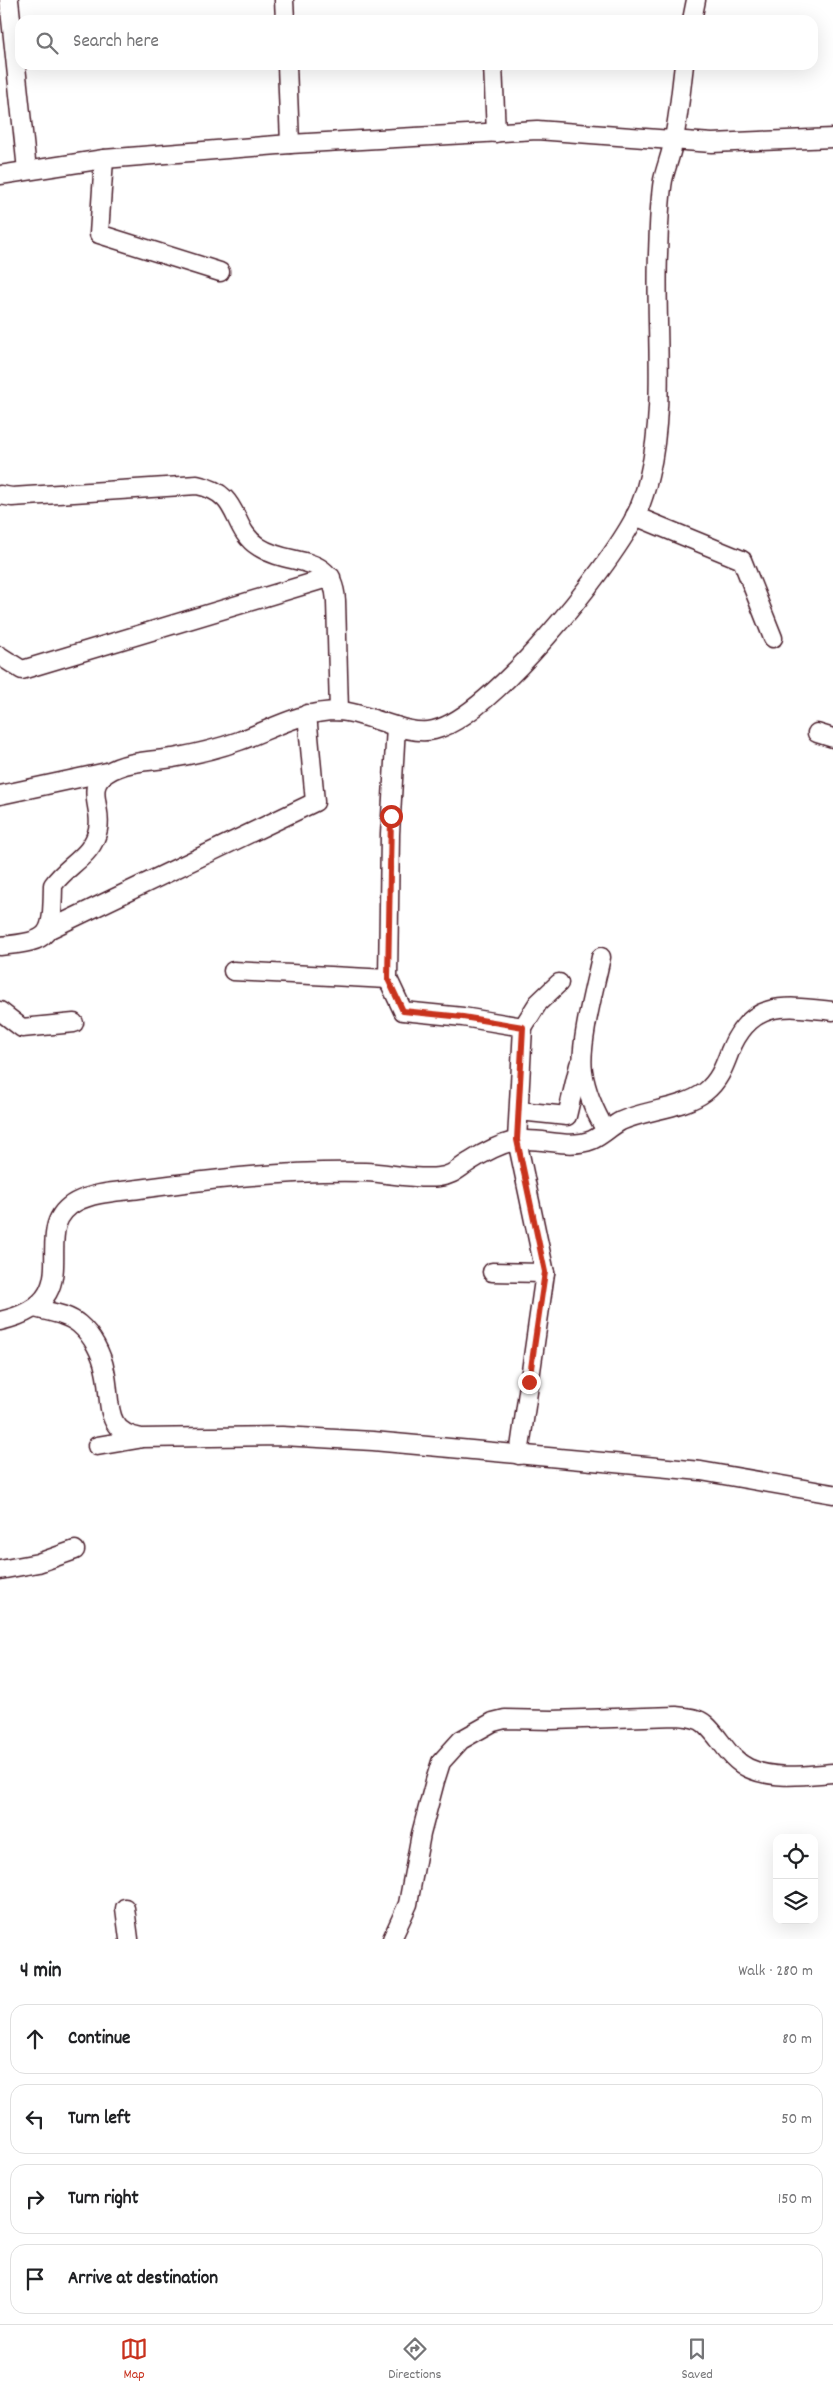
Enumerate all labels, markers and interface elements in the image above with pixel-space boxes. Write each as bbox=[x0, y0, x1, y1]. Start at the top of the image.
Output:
search box bbox=[15, 15, 818, 70]
icon: search bbox=[33, 29, 61, 57]
text: Search here bbox=[73, 29, 159, 56]
route start bbox=[380, 805, 403, 828]
route end bbox=[518, 1371, 541, 1394]
map controls bbox=[773, 1834, 818, 1924]
button: locate bbox=[773, 1834, 818, 1879]
button: layers bbox=[773, 1879, 818, 1924]
text: 4 min bbox=[20, 1957, 62, 1987]
text: Walk · 280 m bbox=[738, 1960, 813, 1983]
icon: ahead bbox=[21, 2025, 49, 2053]
text: Continue bbox=[68, 2026, 130, 2053]
text: 80 m bbox=[782, 2028, 812, 2051]
icon: left bbox=[21, 2105, 49, 2133]
text: Turn left bbox=[68, 2106, 131, 2133]
text: 50 m bbox=[781, 2108, 812, 2131]
icon: right bbox=[21, 2185, 49, 2213]
text: Turn right bbox=[68, 2186, 139, 2213]
text: 150 m bbox=[778, 2188, 812, 2211]
icon: arrive bbox=[21, 2265, 49, 2293]
text: Arrive at destination bbox=[68, 2266, 218, 2293]
tab: Map bbox=[120, 2335, 148, 2385]
tab: Directions bbox=[388, 2335, 441, 2385]
tab: Saved bbox=[682, 2335, 713, 2385]

